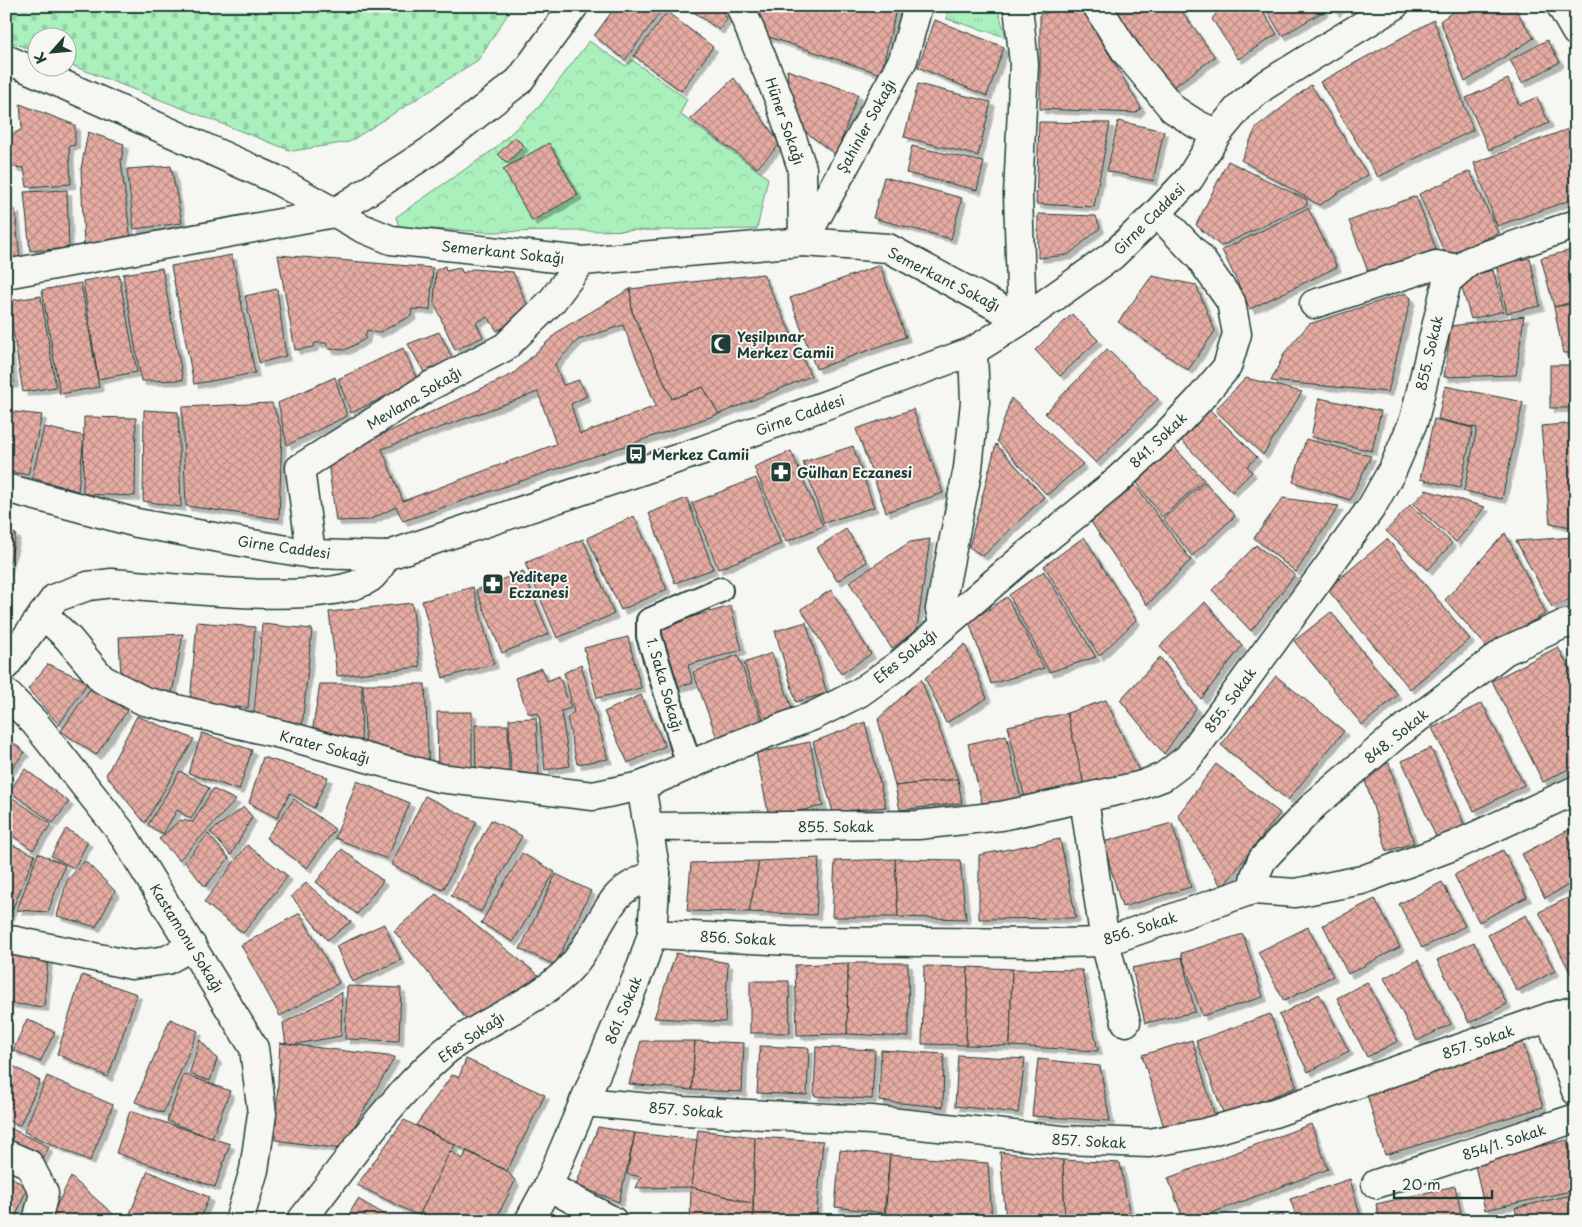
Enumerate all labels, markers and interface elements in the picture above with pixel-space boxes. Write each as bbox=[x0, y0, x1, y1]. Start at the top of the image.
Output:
north arrow bbox=[28, 28, 78, 78]
text: K bbox=[28, 49, 52, 67]
street label: Hüner Sokağı bbox=[760, 75, 810, 167]
street label: Şahinler Sokağı bbox=[831, 75, 901, 177]
street label: Girne Caddesi bbox=[1109, 178, 1190, 259]
street label: Semerkant Sokağı bbox=[440, 235, 566, 269]
street label: Semerkant Sokağı bbox=[884, 242, 1004, 316]
street label: 855. Sokak bbox=[1410, 313, 1448, 393]
place label: Yeşilpınar Merkez Camii bbox=[737, 326, 834, 363]
mosque icon: Yeşilpınar Merkez Camii bbox=[709, 332, 733, 356]
street label: Mevlana Sokağı bbox=[363, 361, 465, 435]
street label: Girne Caddesi bbox=[752, 389, 848, 441]
street label: 841. Sokak bbox=[1125, 407, 1191, 473]
bus stop icon: Merkez Camii bbox=[624, 442, 648, 466]
place label: Merkez Camii bbox=[652, 444, 749, 465]
pharmacy icon: Gülhan Eczanesi bbox=[769, 460, 793, 484]
place label: Gülhan Eczanesi bbox=[797, 462, 912, 483]
street label: Girne Caddesi bbox=[236, 530, 332, 564]
place label: Yeditepe Eczanesi bbox=[509, 566, 569, 603]
pharmacy icon: Yeditepe Eczanesi bbox=[481, 572, 505, 596]
street label: Efes Sokağı bbox=[869, 624, 941, 688]
street label: 1. Saka Sokağı bbox=[641, 635, 689, 735]
street label: 855. Sokak bbox=[1199, 663, 1261, 737]
street label: 848. Sokak bbox=[1359, 704, 1433, 768]
street label: Krater Sokağı bbox=[277, 725, 373, 769]
street label: 855. Sokak bbox=[798, 816, 874, 837]
street label: Kastamonu Sokağı bbox=[145, 880, 229, 996]
street label: 856. Sokak bbox=[1100, 906, 1180, 950]
street label: 856. Sokak bbox=[699, 926, 777, 950]
street label: 861. Sokak bbox=[599, 972, 647, 1048]
street label: Efes Sokağı bbox=[434, 1006, 508, 1068]
street label: 857. Sokak bbox=[1439, 1020, 1517, 1064]
street label: 857. Sokak bbox=[648, 1097, 724, 1123]
street label: 854/1. Sokak bbox=[1460, 1119, 1548, 1165]
street label: 857. Sokak bbox=[1051, 1129, 1127, 1153]
scale bar bbox=[1394, 1167, 1492, 1199]
text: 20 m bbox=[1402, 1172, 1441, 1195]

